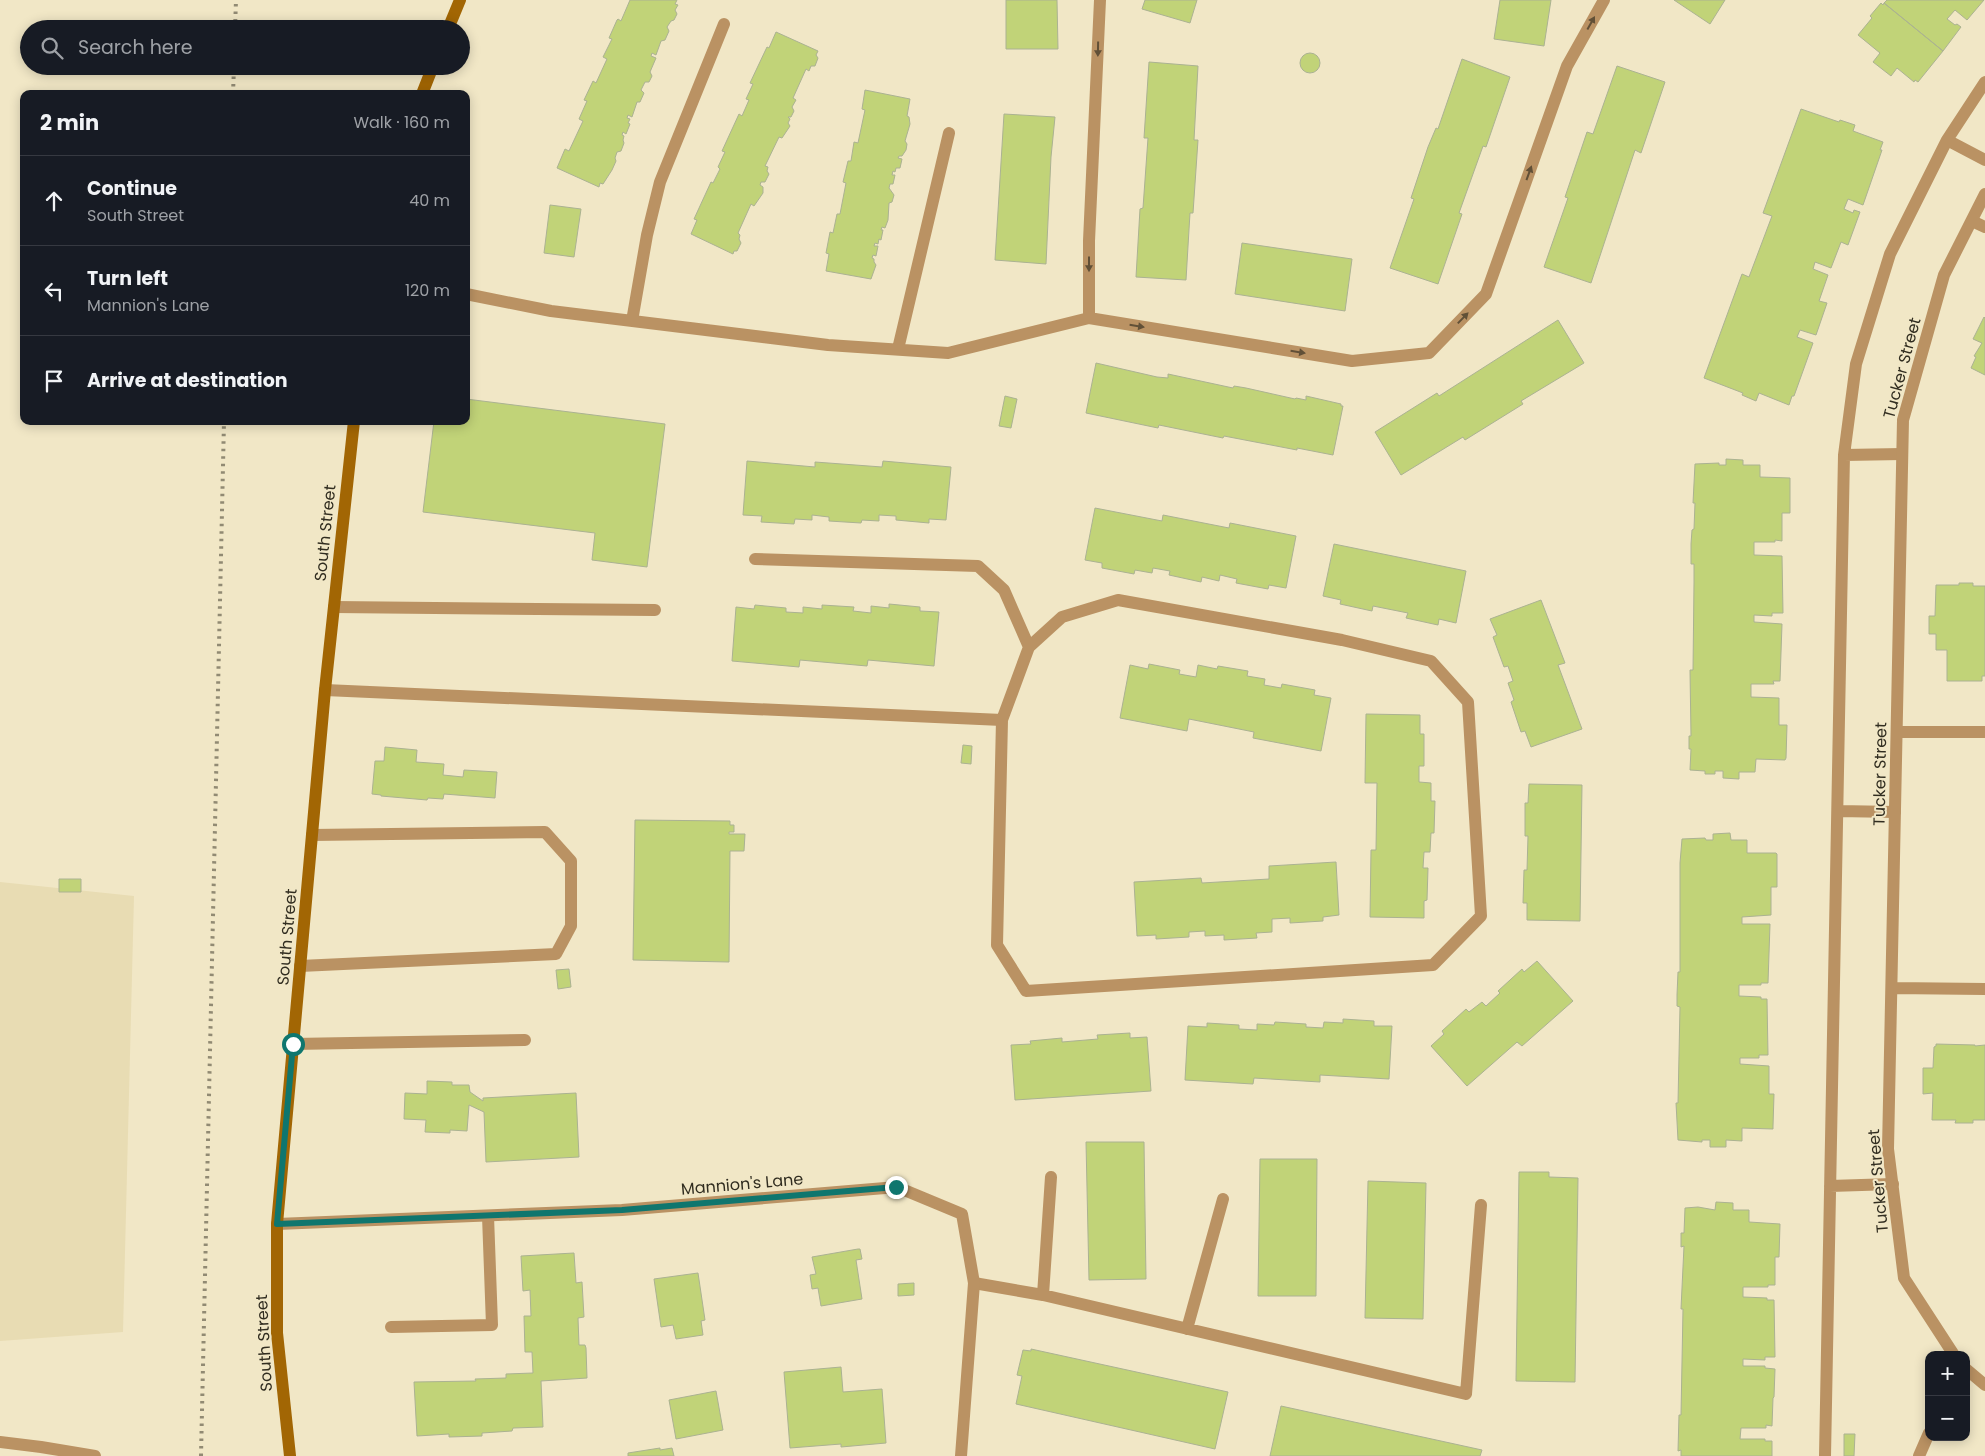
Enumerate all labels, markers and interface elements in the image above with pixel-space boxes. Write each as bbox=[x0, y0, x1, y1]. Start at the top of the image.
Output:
one-way arrow bbox=[1587, 16, 1596, 29]
search box bbox=[20, 20, 470, 75]
icon: search bbox=[38, 34, 66, 62]
text: Search here bbox=[78, 34, 192, 61]
one-way arrow bbox=[1094, 41, 1102, 57]
text: 2 min bbox=[40, 108, 99, 137]
text: Walk · 160 m bbox=[353, 111, 450, 134]
one-way arrow bbox=[1526, 165, 1533, 180]
text: Continue bbox=[87, 175, 177, 202]
icon: ahead bbox=[40, 187, 68, 215]
text: 40 m bbox=[409, 189, 450, 212]
text: South Street bbox=[87, 204, 184, 227]
one-way arrow bbox=[1085, 256, 1093, 272]
text: Turn left bbox=[87, 265, 168, 292]
icon: left bbox=[40, 277, 68, 305]
text: 120 m bbox=[405, 279, 450, 302]
text: Mannion's Lane bbox=[87, 294, 210, 317]
one-way arrow bbox=[1457, 313, 1469, 325]
street label: Tucker Street bbox=[1877, 315, 1927, 421]
one-way arrow bbox=[1130, 322, 1146, 330]
one-way arrow bbox=[1290, 349, 1306, 357]
icon: arrive bbox=[40, 367, 68, 395]
text: Arrive at destination bbox=[87, 367, 288, 394]
street label: South Street bbox=[308, 483, 342, 582]
street label: Tucker Street bbox=[1868, 722, 1892, 826]
street label: South Street bbox=[271, 887, 303, 986]
route start bbox=[282, 1033, 305, 1056]
street label: Tucker Street bbox=[1862, 1128, 1894, 1234]
street label: Mannion's Lane bbox=[680, 1167, 804, 1201]
route end bbox=[885, 1176, 908, 1199]
street label: South Street bbox=[250, 1294, 278, 1392]
map controls bbox=[1925, 1351, 1970, 1441]
button: + bbox=[1925, 1351, 1970, 1396]
button: − bbox=[1925, 1396, 1970, 1441]

